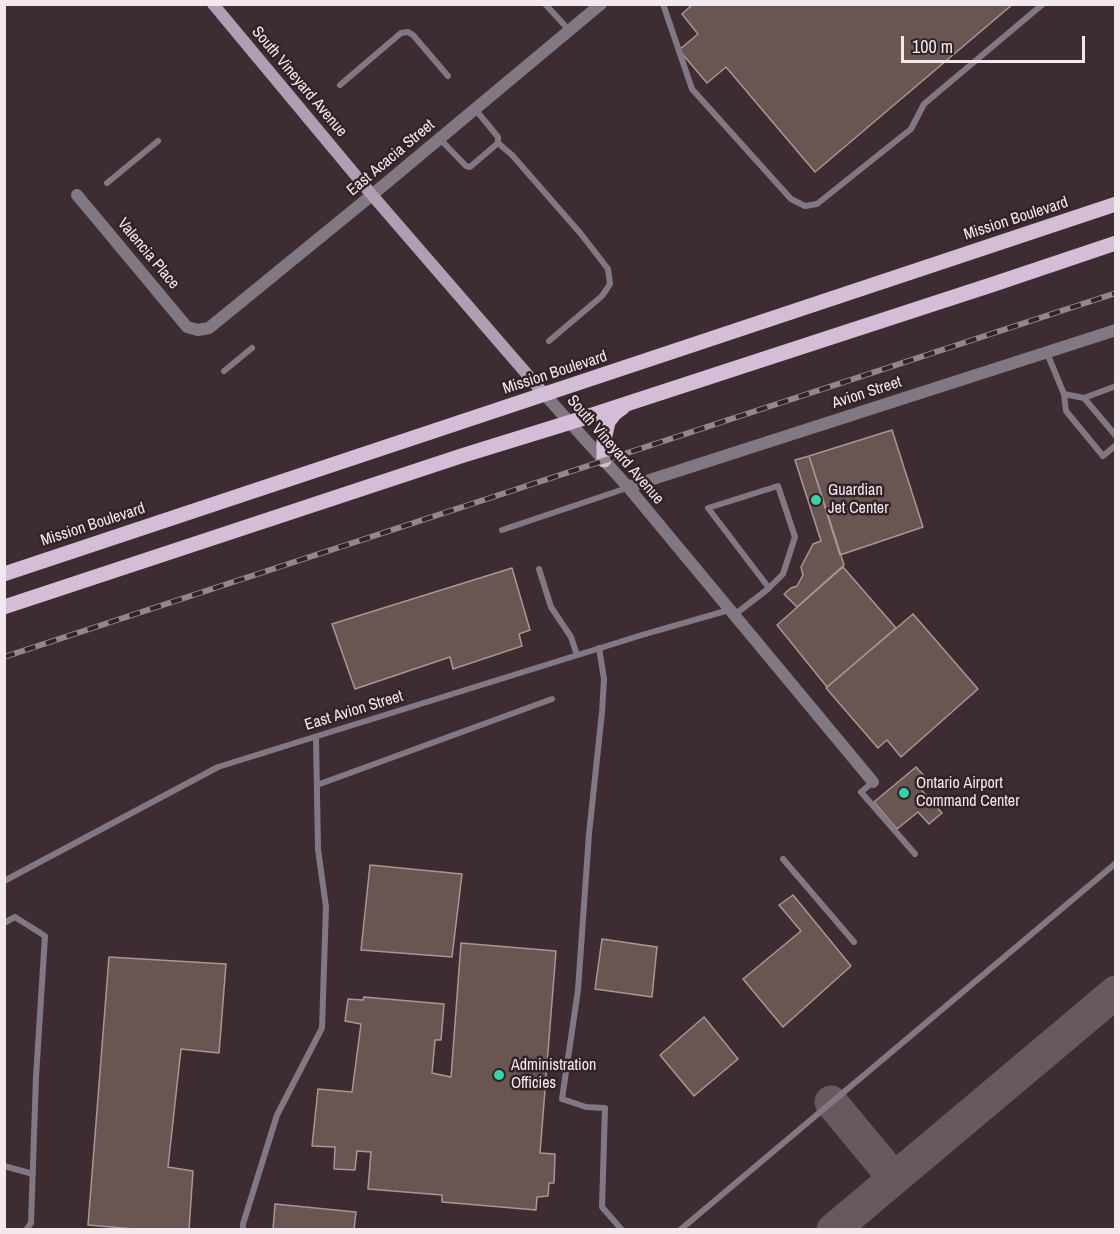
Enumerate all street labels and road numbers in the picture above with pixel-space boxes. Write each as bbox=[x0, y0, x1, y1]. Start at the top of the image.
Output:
street label: South Vineyard Avenue bbox=[247, 23, 351, 141]
street label: East Acacia Street bbox=[343, 116, 439, 200]
street label: Mission Boulevard bbox=[961, 193, 1071, 245]
street label: Valencia Place bbox=[113, 215, 183, 293]
street label: Mission Boulevard bbox=[500, 347, 610, 399]
street label: Avion Street bbox=[830, 373, 904, 413]
street label: South Vineyard Avenue bbox=[562, 392, 668, 508]
street label: Mission Boulevard bbox=[38, 499, 148, 551]
street label: East Avion Street bbox=[302, 687, 406, 735]

